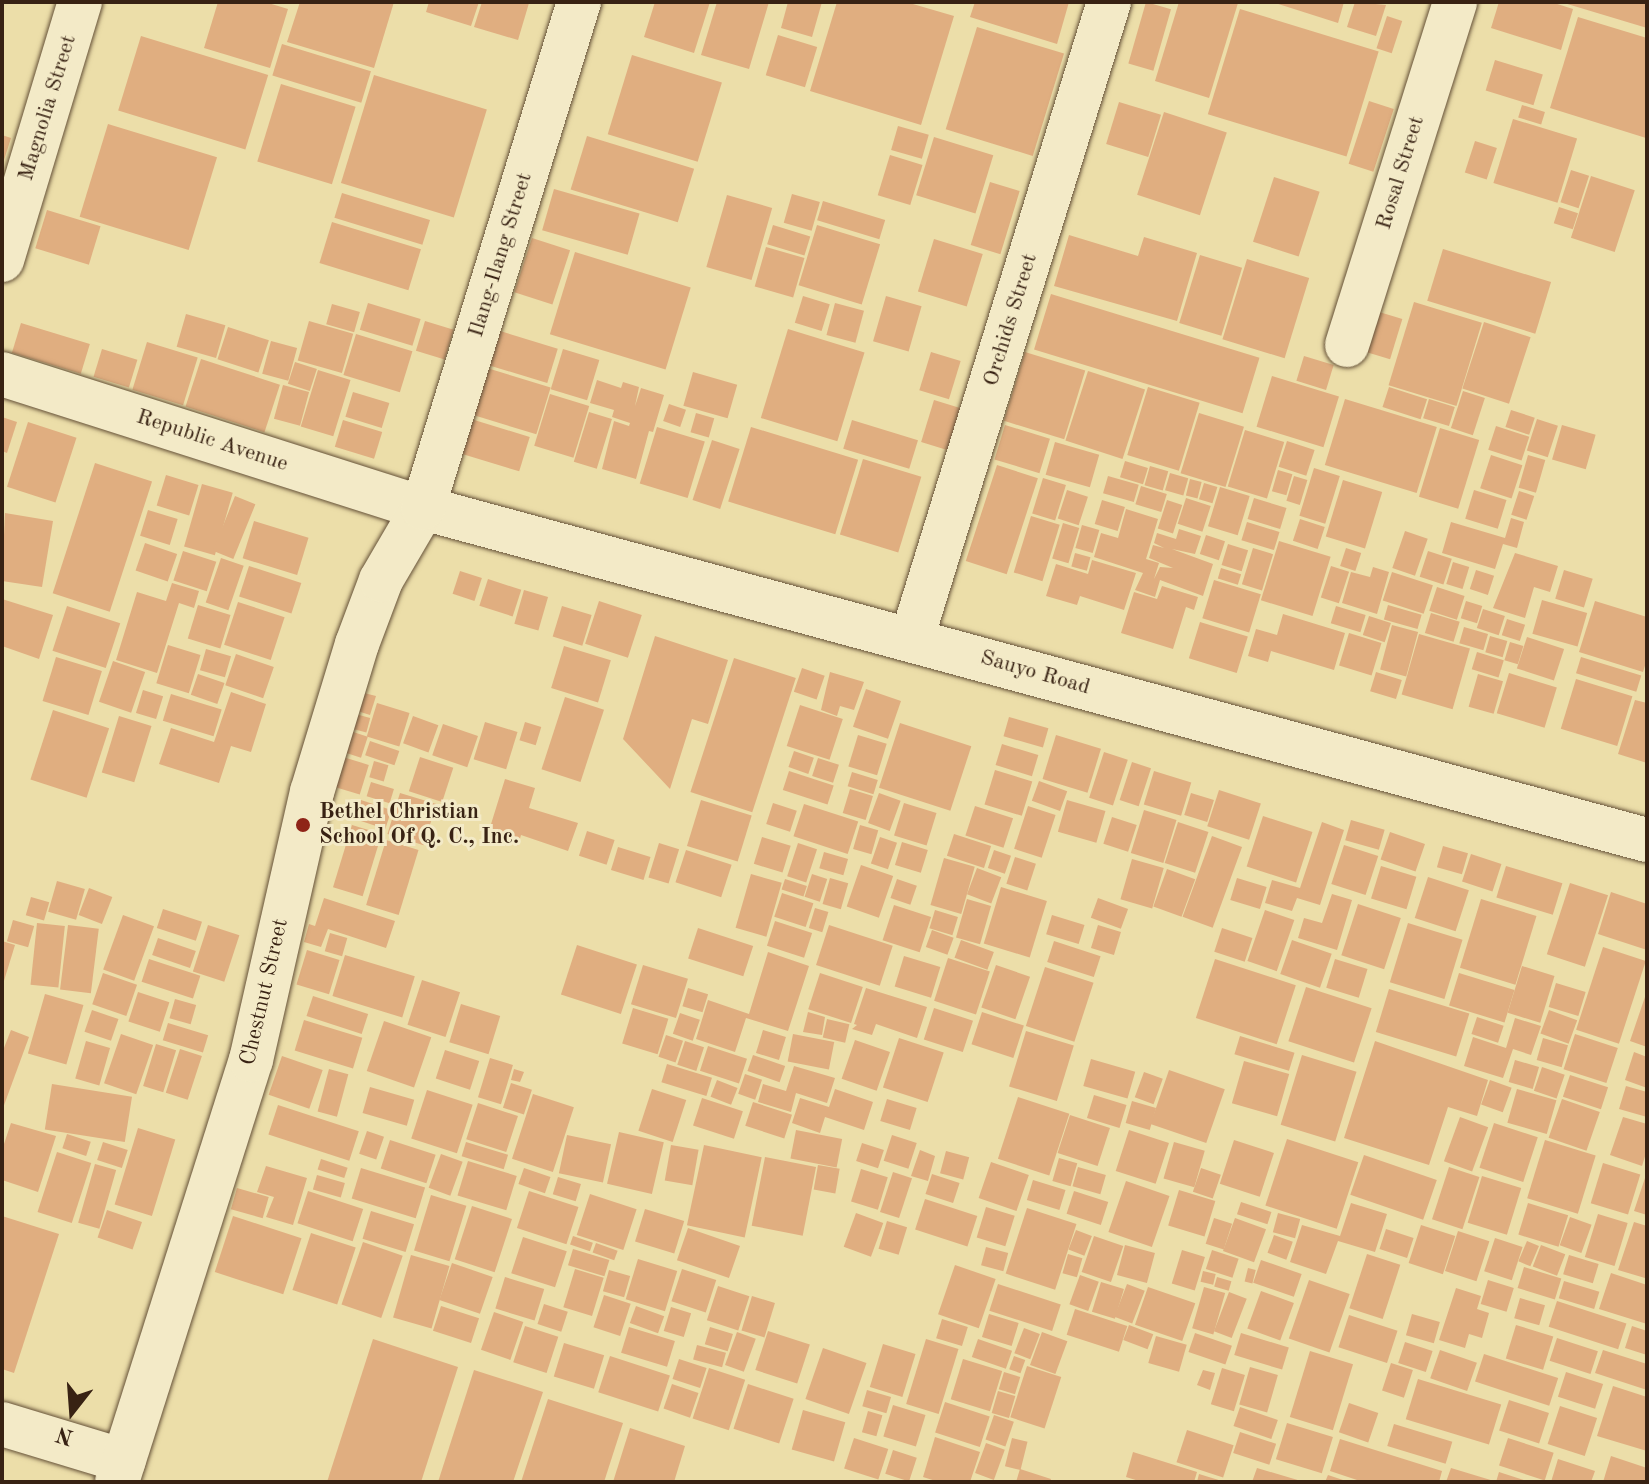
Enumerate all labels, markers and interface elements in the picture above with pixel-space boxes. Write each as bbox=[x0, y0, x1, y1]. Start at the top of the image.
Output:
street label: Magnolia Street bbox=[13, 32, 83, 184]
street label: Rosal Street bbox=[1371, 113, 1431, 233]
street label: Ilang-Ilang Street bbox=[463, 169, 539, 341]
street label: Orchids Street bbox=[978, 250, 1044, 390]
street label: Republic Avenue bbox=[133, 404, 291, 478]
street label: Sauyo Road bbox=[977, 645, 1093, 701]
place label: Bethel Christian School Of Q. C., Inc. bbox=[319, 799, 519, 850]
marker: Bethel Christian School Of Q. C., Inc. bbox=[294, 816, 312, 834]
street label: Chestnut Street bbox=[235, 916, 295, 1068]
north arrow bbox=[32, 1372, 112, 1452]
text: N bbox=[54, 1422, 76, 1448]

